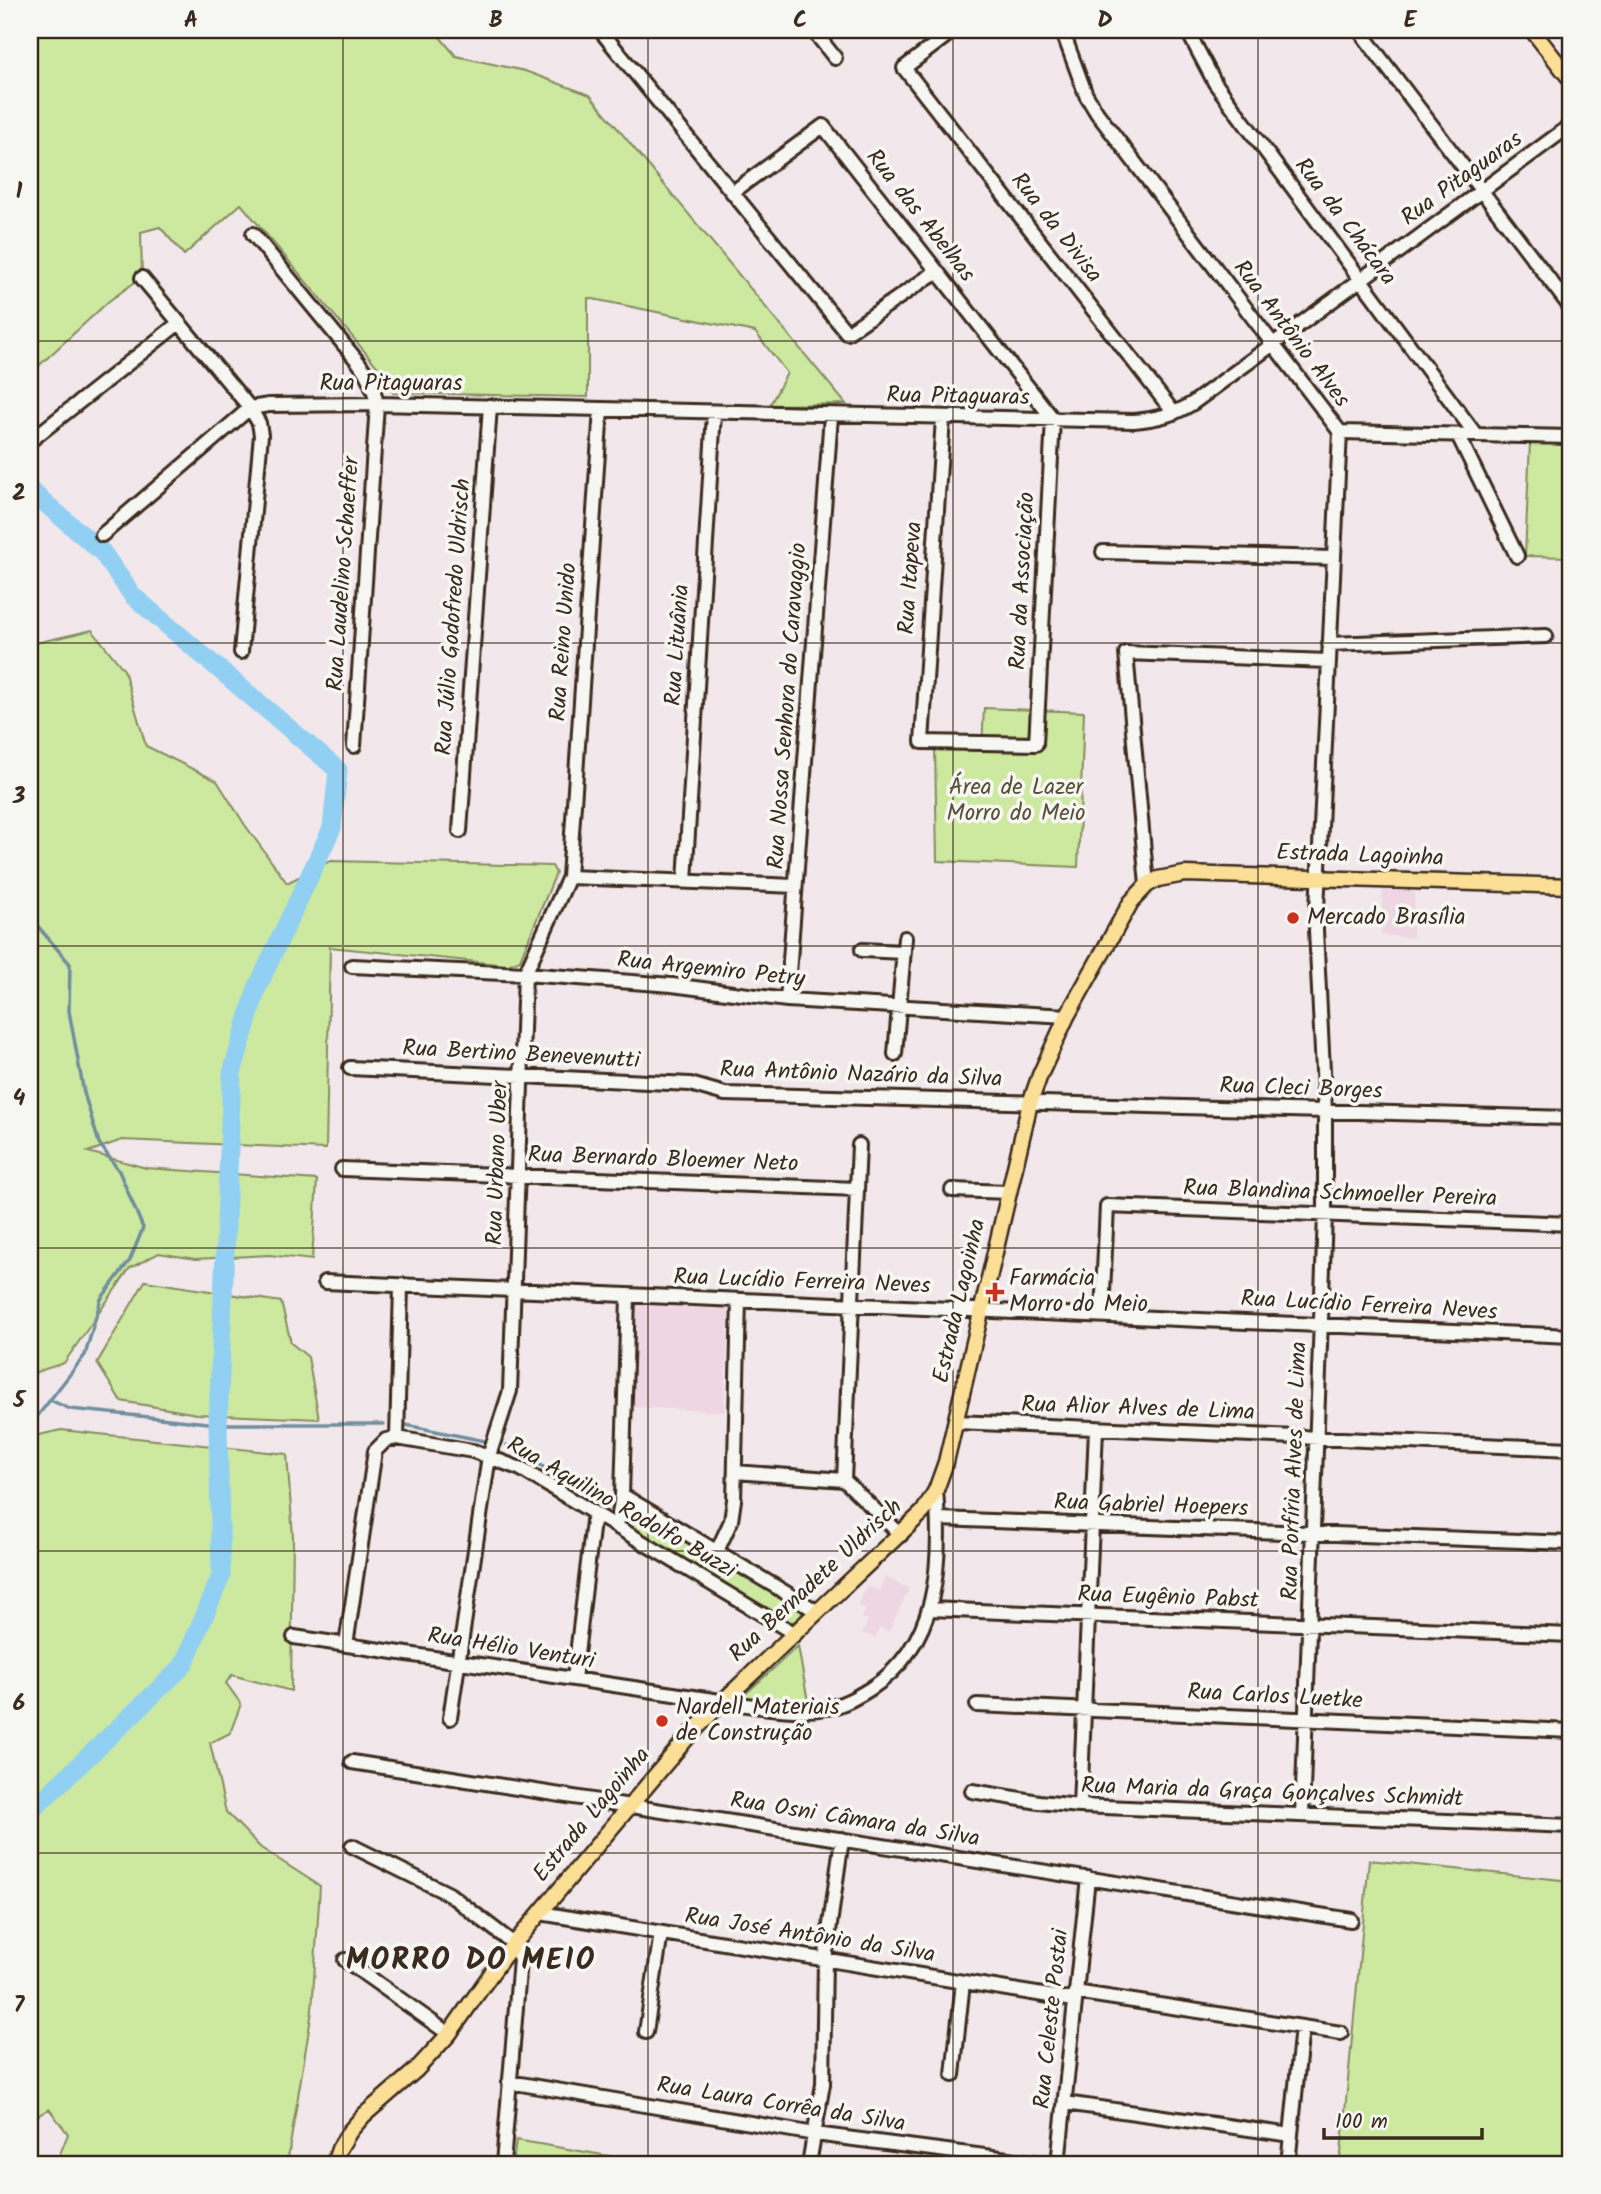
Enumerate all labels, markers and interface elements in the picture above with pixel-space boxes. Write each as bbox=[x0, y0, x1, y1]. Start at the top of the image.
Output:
text: A bbox=[184, 3, 198, 39]
text: B bbox=[489, 3, 503, 39]
text: C bbox=[793, 3, 807, 39]
text: D bbox=[1097, 3, 1113, 39]
text: E bbox=[1404, 3, 1418, 39]
street label: Rua Pitaguaras bbox=[1394, 122, 1531, 236]
street label: Rua das Abelhas bbox=[856, 142, 984, 291]
street label: Rua da Chácara bbox=[1285, 150, 1405, 294]
street label: Rua da Divisa bbox=[1001, 165, 1111, 291]
text: 1 bbox=[16, 174, 23, 210]
street label: Rua Antônio Alves bbox=[1223, 253, 1359, 416]
street label: Rua Pitaguaras bbox=[319, 366, 463, 402]
street label: Rua Pitaguaras bbox=[886, 378, 1030, 416]
street label: Rua Laudelino Schaeffer bbox=[318, 454, 370, 692]
text: 2 bbox=[12, 476, 26, 512]
street label: Rua Júlio Godofredo Uldrisch bbox=[426, 477, 482, 757]
street label: Rua da Associação bbox=[1000, 491, 1046, 671]
street label: Rua Itapeva bbox=[889, 520, 933, 636]
street label: Rua Nossa Senhora do Caravaggio bbox=[759, 541, 817, 871]
street label: Rua Reino Unido bbox=[540, 561, 588, 723]
street label: Rua Lituânia bbox=[656, 583, 700, 707]
park label: Área de Lazer Morro do Meio bbox=[947, 770, 1085, 832]
text: 3 bbox=[12, 779, 26, 815]
street label: Estrada Lagoinha bbox=[1276, 835, 1444, 877]
place label: Mercado Brasília bbox=[1307, 900, 1465, 936]
marker: Mercado Brasília bbox=[1285, 910, 1301, 926]
street label: Rua Argemiro Petry bbox=[615, 942, 807, 998]
street label: Rua Bertino Benevenutti bbox=[401, 1031, 642, 1079]
street label: Rua Antônio Nazário da Silva bbox=[719, 1052, 1003, 1098]
street label: Rua Cleci Borges bbox=[1219, 1068, 1383, 1110]
street label: Rua Urbano Uber bbox=[477, 1079, 519, 1246]
text: 4 bbox=[13, 1081, 26, 1117]
street label: Rua Bernardo Bloemer Neto bbox=[527, 1137, 799, 1183]
street label: Rua Blandina Schmoeller Pereira bbox=[1182, 1171, 1498, 1217]
street label: Estrada Lagoinha bbox=[924, 1215, 996, 1387]
street label: Rua Lucídio Ferreira Neves bbox=[673, 1260, 931, 1304]
place label: Farmácia Morro do Meio bbox=[1009, 1261, 1148, 1323]
street label: Rua Lucídio Ferreira Neves bbox=[1240, 1281, 1499, 1331]
marker: Farmácia Morro do Meio bbox=[987, 1284, 1003, 1300]
street label: Rua Porfíria Alves de Lima bbox=[1272, 1341, 1318, 1601]
text: 5 bbox=[12, 1383, 27, 1419]
street label: Rua Alior Alves de Lima bbox=[1021, 1387, 1255, 1431]
street label: Rua Aquilino Rodolfo Buzzi bbox=[499, 1427, 744, 1589]
street label: Rua Gabriel Hoepers bbox=[1053, 1485, 1249, 1527]
street label: Rua Bernadete Uldrisch bbox=[721, 1491, 911, 1671]
street label: Rua Eugênio Pabst bbox=[1077, 1577, 1260, 1619]
street label: Rua Hélio Venturi bbox=[425, 1618, 599, 1680]
street label: Rua Carlos Luetke bbox=[1186, 1674, 1364, 1720]
text: 6 bbox=[13, 1686, 25, 1722]
place label: Nardell Materiais de Construção bbox=[676, 1690, 840, 1752]
marker: Nardell Materiais de Construção bbox=[654, 1713, 670, 1729]
street label: Estrada Lagoinha bbox=[524, 1739, 660, 1891]
street label: Rua Maria da Graça Gonçalves Schmidt bbox=[1080, 1768, 1465, 1818]
street label: Rua Osni Câmara da Silva bbox=[728, 1783, 982, 1857]
street label: Rua José Antônio da Silva bbox=[682, 1898, 938, 1974]
street label: Rua Celeste Postai bbox=[1025, 1926, 1080, 2111]
district label: MORRO DO MEIO bbox=[346, 1937, 596, 1985]
text: 7 bbox=[14, 1988, 26, 2024]
street label: Rua Laura Corrêa da Silva bbox=[654, 2068, 908, 2142]
scale bar bbox=[1324, 2096, 1482, 2140]
text: 100 m bbox=[1335, 2106, 1388, 2139]

